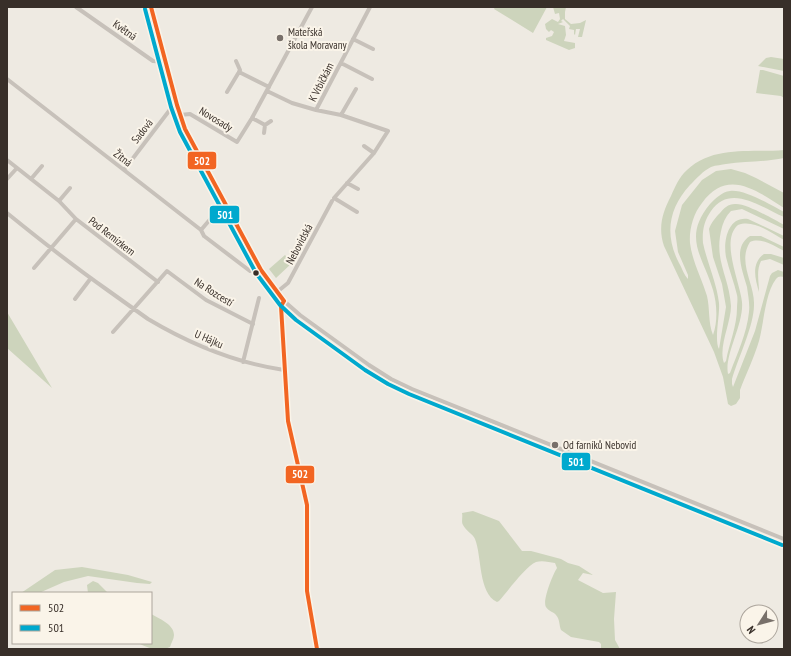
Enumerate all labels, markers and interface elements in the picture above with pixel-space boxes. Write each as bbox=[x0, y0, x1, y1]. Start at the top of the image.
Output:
street label: Květná bbox=[110, 17, 140, 43]
place label: Mateřská škola Moravany bbox=[288, 25, 348, 52]
marker: Mateřská škola Moravany bbox=[275, 33, 285, 43]
street label: K Vrbičkám bbox=[305, 60, 337, 104]
street label: Novosady bbox=[197, 104, 236, 135]
street label: Sadová bbox=[128, 116, 156, 146]
street label: Žitná bbox=[111, 146, 135, 170]
line badge: 502 bbox=[187, 151, 217, 170]
text: 502 bbox=[194, 154, 210, 168]
line badge: 501 bbox=[209, 205, 240, 224]
text: 501 bbox=[217, 208, 233, 222]
street label: Pod Remízkem bbox=[86, 213, 138, 259]
street label: Nebovidská bbox=[283, 221, 315, 267]
unlabelled marker bbox=[251, 268, 261, 278]
street label: Na Rozcestí bbox=[192, 275, 237, 310]
street label: U Hájku bbox=[193, 327, 226, 351]
place label: Od farníků Nebovid bbox=[563, 438, 636, 452]
marker: Od farníků Nebovid bbox=[550, 440, 560, 450]
line badge: 501 bbox=[561, 452, 591, 471]
text: 501 bbox=[568, 455, 584, 469]
line badge: 502 bbox=[285, 465, 315, 484]
text: 502 bbox=[292, 467, 308, 481]
legend bbox=[12, 592, 152, 644]
text: 502 bbox=[48, 600, 64, 615]
north arrow bbox=[739, 604, 779, 644]
text: 501 bbox=[48, 620, 64, 635]
text: N bbox=[743, 623, 758, 636]

